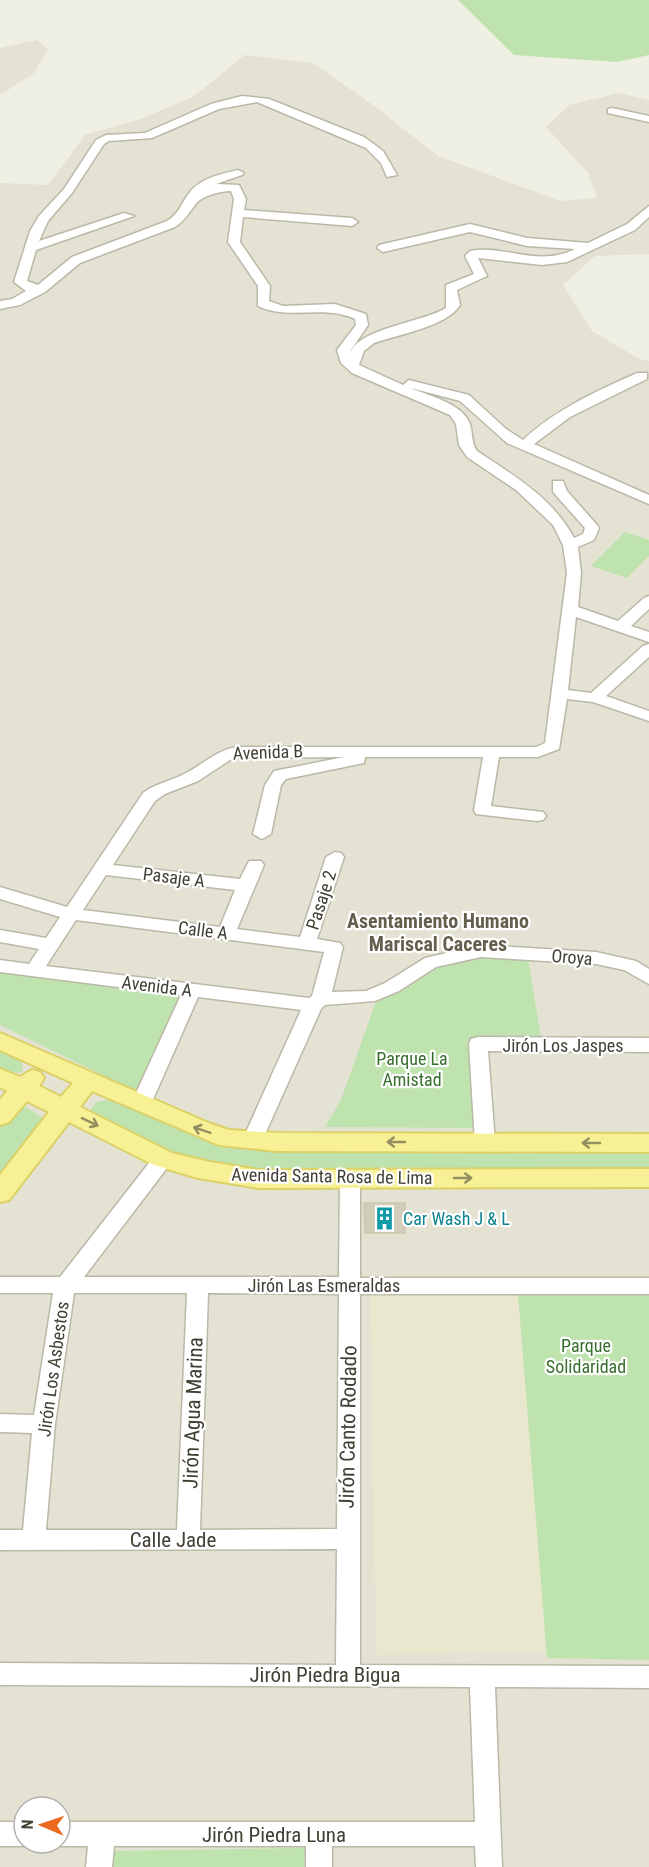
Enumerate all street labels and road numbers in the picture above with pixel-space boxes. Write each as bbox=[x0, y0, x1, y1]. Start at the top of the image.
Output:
street label: Avenida B bbox=[232, 740, 304, 764]
street label: Pasaje A bbox=[142, 863, 207, 891]
street label: Pasaje 2 bbox=[302, 868, 340, 932]
street label: Calle A bbox=[177, 917, 230, 944]
street label: Oroya bbox=[551, 945, 593, 969]
street label: Avenida A bbox=[121, 971, 194, 1001]
street label: Jirón Los Jaspes bbox=[502, 1035, 624, 1056]
street label: Avenida Santa Rosa de Lima bbox=[231, 1164, 433, 1188]
street label: Jirón Las Esmeraldas bbox=[248, 1275, 400, 1296]
street label: Jirón Los Asbestos bbox=[33, 1300, 73, 1438]
street label: Jirón Agua Marina bbox=[178, 1337, 208, 1489]
street label: Jirón Canto Rodado bbox=[335, 1345, 361, 1509]
street label: Calle Jade bbox=[130, 1528, 217, 1552]
street label: Jirón Piedra Bigua bbox=[249, 1663, 401, 1687]
street label: Jirón Piedra Luna bbox=[202, 1823, 346, 1847]

